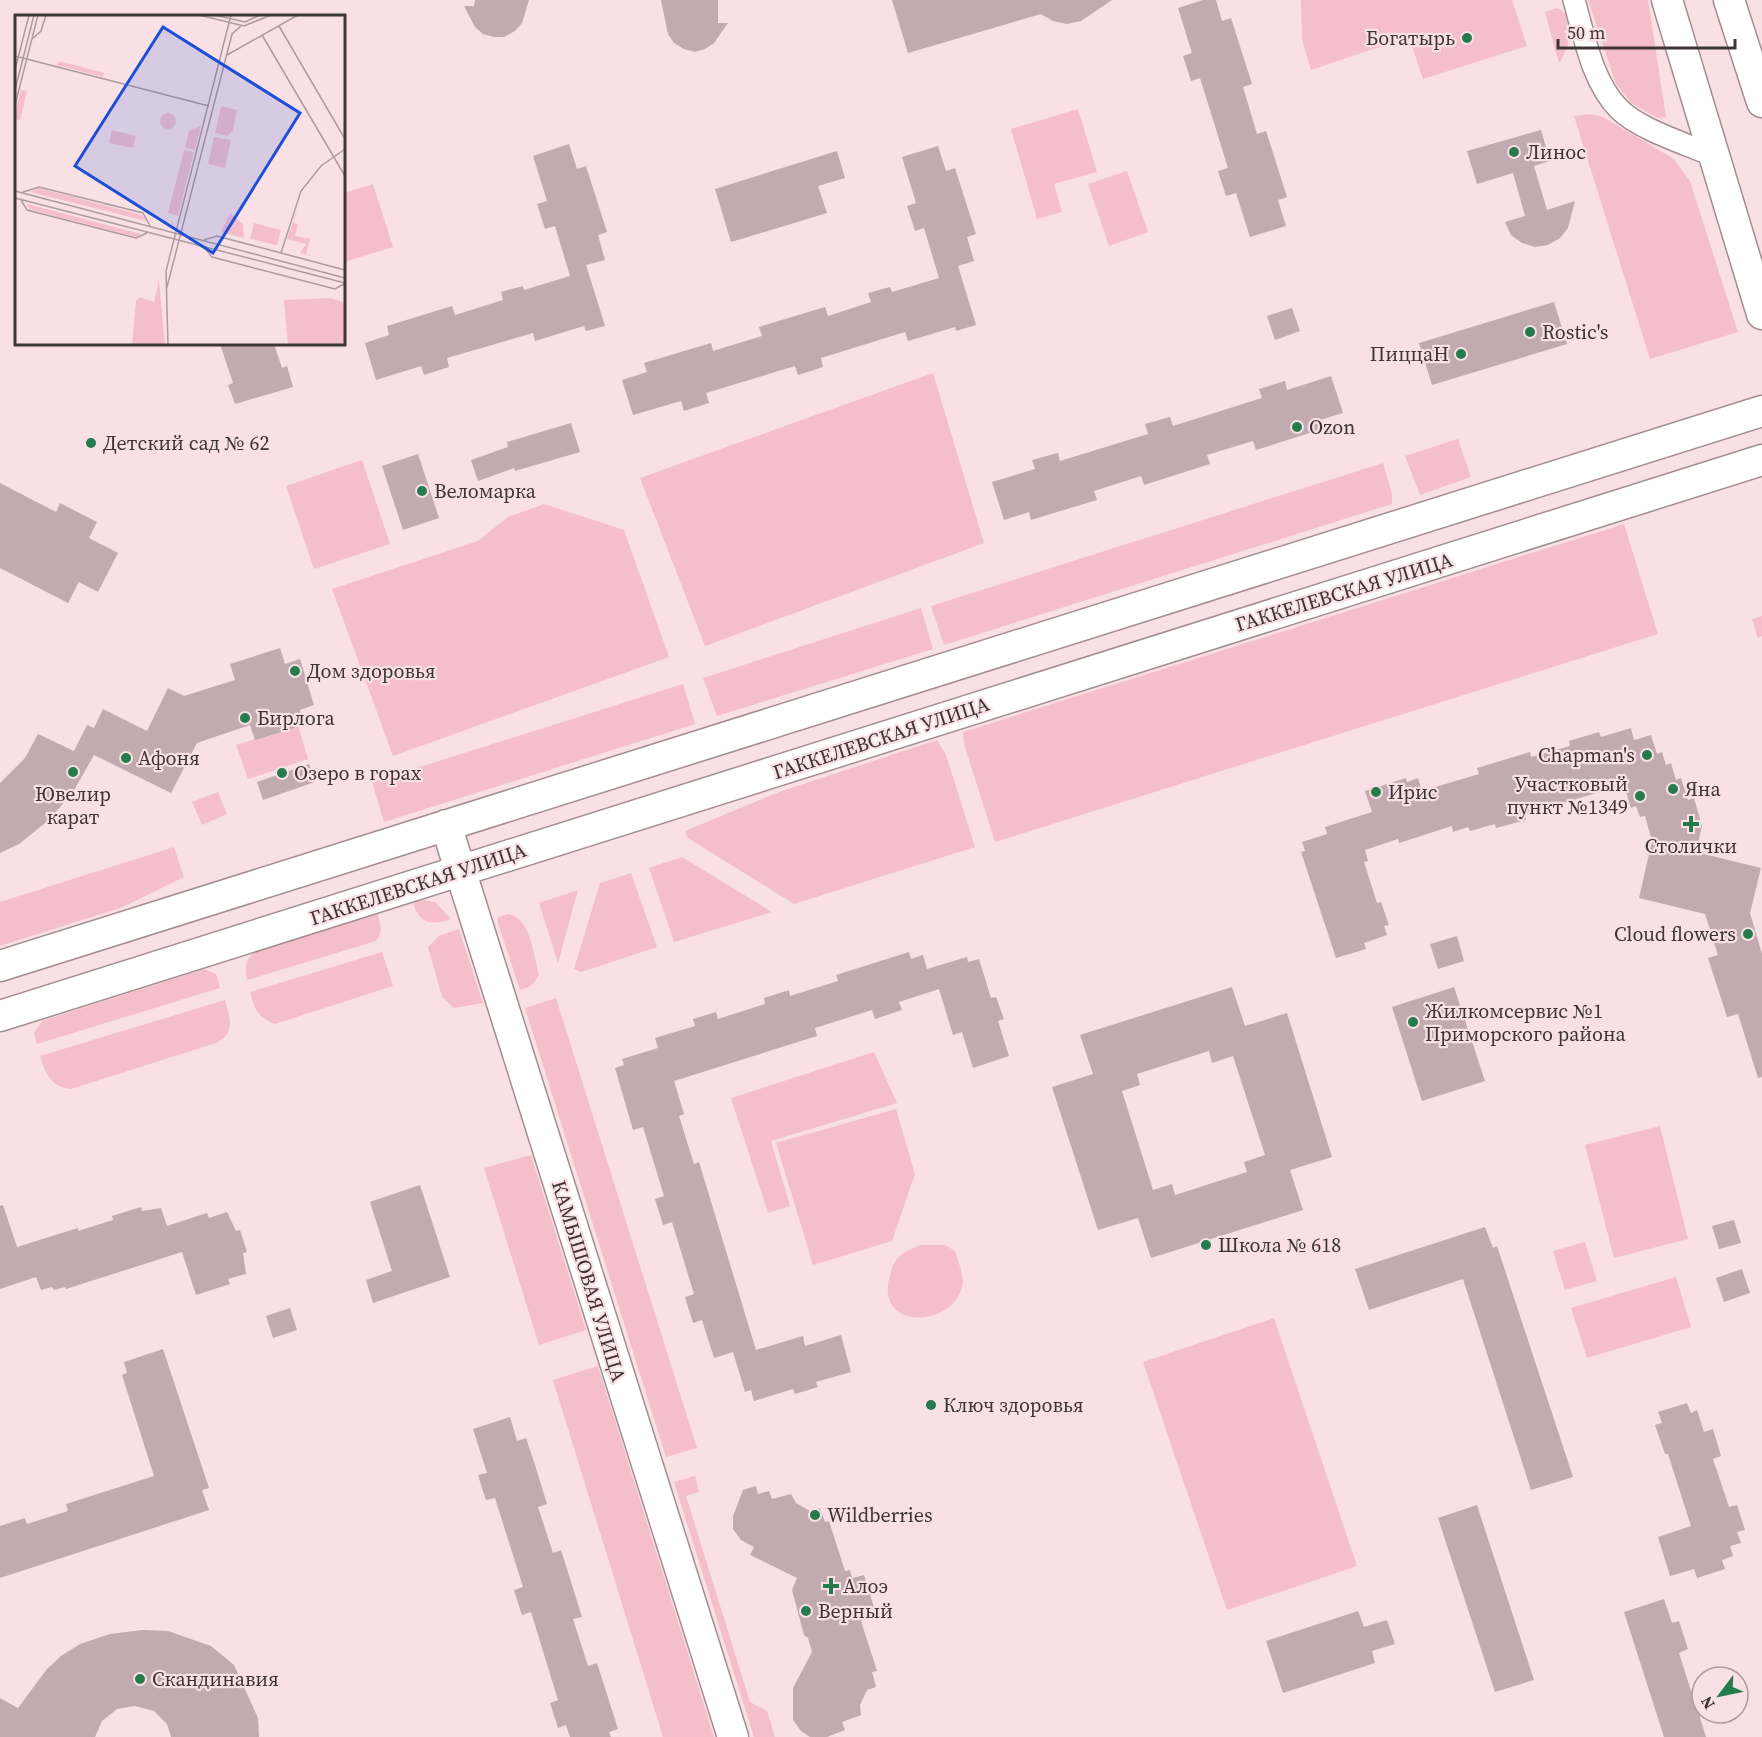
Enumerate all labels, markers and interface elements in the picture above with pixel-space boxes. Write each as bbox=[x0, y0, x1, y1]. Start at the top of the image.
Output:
scale bar bbox=[1558, 12, 1735, 50]
inset map bbox=[15, 15, 345, 345]
text: 50 m bbox=[1567, 20, 1605, 45]
place label: Богатырь bbox=[1366, 24, 1455, 52]
marker: Богатырь bbox=[1460, 31, 1474, 45]
place label: Линос bbox=[1526, 138, 1586, 166]
marker: Линос bbox=[1507, 145, 1521, 159]
place label: Rostic's bbox=[1542, 318, 1608, 346]
marker: Rostic's bbox=[1523, 325, 1537, 339]
place label: ПиццаН bbox=[1370, 340, 1449, 368]
marker: ПиццаН bbox=[1454, 347, 1468, 361]
place label: Ozon bbox=[1309, 413, 1355, 441]
marker: Ozon bbox=[1290, 420, 1304, 434]
place label: Детский сад № 62 bbox=[103, 429, 269, 457]
marker: Детский сад № 62 bbox=[84, 436, 98, 450]
place label: Веломарка bbox=[434, 477, 537, 505]
marker: Веломарка bbox=[415, 484, 429, 498]
street label: ГАККЕЛЕВСКАЯ УЛИЦА bbox=[1232, 545, 1457, 638]
place label: Дом здоровья bbox=[307, 657, 436, 685]
marker: Дом здоровья bbox=[288, 664, 302, 678]
street label: ГАККЕЛЕВСКАЯ УЛИЦА bbox=[769, 690, 993, 786]
place label: Бирлога bbox=[257, 704, 336, 732]
marker: Бирлога bbox=[238, 711, 252, 725]
place label: Chapman's bbox=[1538, 741, 1635, 769]
place label: Афоня bbox=[138, 744, 200, 772]
marker: Chapman's bbox=[1640, 748, 1654, 762]
marker: Афоня bbox=[119, 751, 133, 765]
place label: Озеро в горах bbox=[294, 759, 422, 787]
marker: Ювелир карат bbox=[66, 765, 80, 779]
marker: Озеро в горах bbox=[275, 766, 289, 780]
place label: Участковый пункт №1349 bbox=[1507, 770, 1628, 821]
place label: Яна bbox=[1685, 775, 1722, 803]
place label: Ирис bbox=[1388, 778, 1438, 806]
place label: Ювелир карат bbox=[35, 780, 111, 831]
marker: Яна bbox=[1666, 782, 1680, 796]
marker: Ирис bbox=[1369, 785, 1383, 799]
marker: Участковый пункт №1349 bbox=[1633, 789, 1647, 803]
marker: Столички bbox=[1684, 817, 1698, 831]
place label: Столички bbox=[1645, 832, 1737, 860]
street label: ГАККЕЛЕВСКАЯ УЛИЦА bbox=[306, 836, 530, 932]
place label: Cloud flowers bbox=[1614, 920, 1736, 948]
marker: Cloud flowers bbox=[1741, 927, 1755, 941]
place label: Жилкомсервис №1 Приморского района bbox=[1425, 997, 1627, 1048]
marker: Жилкомсервис №1 Приморского района bbox=[1406, 1015, 1420, 1029]
street label: КАМЫШОВАЯ УЛИЦА bbox=[545, 1177, 633, 1386]
place label: Школа № 618 bbox=[1218, 1231, 1341, 1259]
marker: Школа № 618 bbox=[1199, 1238, 1213, 1252]
place label: Ключ здоровья bbox=[943, 1391, 1084, 1419]
marker: Ключ здоровья bbox=[924, 1398, 938, 1412]
place label: Wildberries bbox=[827, 1501, 933, 1529]
marker: Wildberries bbox=[808, 1508, 822, 1522]
place label: Алоэ bbox=[843, 1572, 888, 1600]
marker: Алоэ bbox=[824, 1579, 838, 1593]
place label: Верный bbox=[818, 1597, 893, 1625]
marker: Верный bbox=[799, 1604, 813, 1618]
place label: Скандинавия bbox=[152, 1665, 279, 1693]
north arrow bbox=[1690, 1665, 1750, 1725]
marker: Скандинавия bbox=[133, 1672, 147, 1686]
text: N bbox=[1695, 1692, 1720, 1714]

